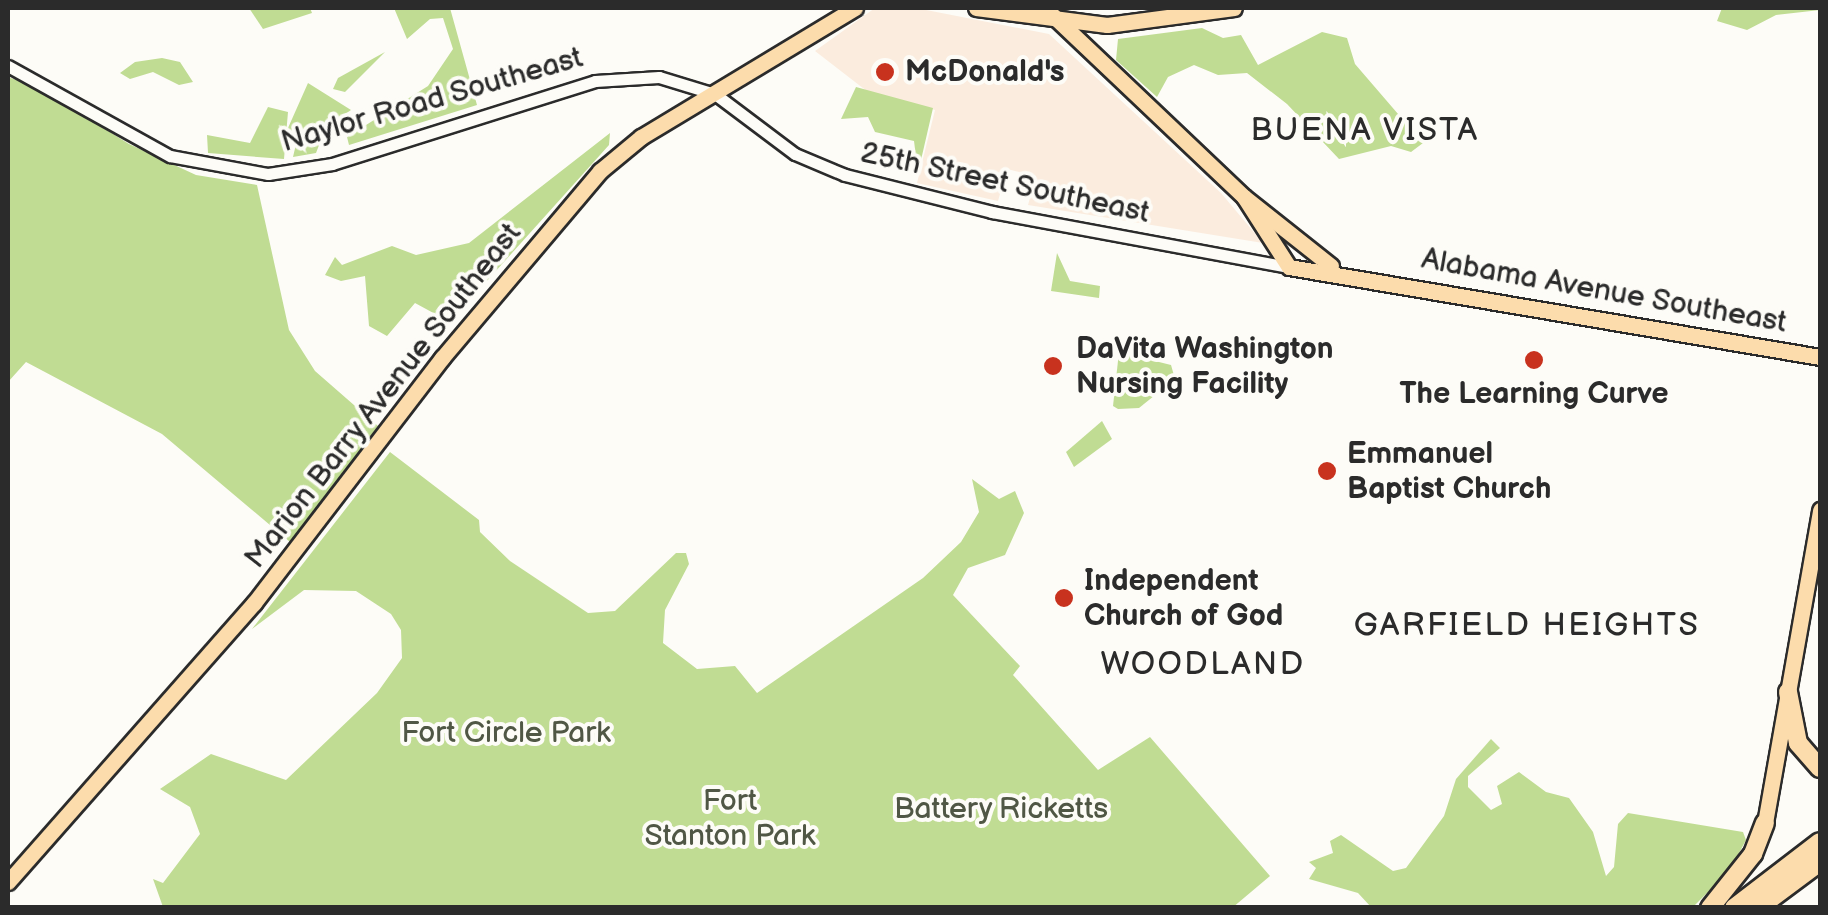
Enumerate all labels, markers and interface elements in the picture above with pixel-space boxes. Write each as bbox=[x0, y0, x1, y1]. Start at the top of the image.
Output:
street label: Naylor Road Southeast bbox=[277, 40, 587, 160]
place label: McDonald's bbox=[905, 54, 1065, 90]
marker: McDonald's bbox=[874, 61, 896, 83]
district label: BUENA VISTA bbox=[1250, 112, 1480, 150]
street label: 25th Street Southeast bbox=[857, 135, 1153, 231]
street label: Marion Barry Avenue Southeast bbox=[236, 215, 530, 577]
street label: Alabama Avenue Southeast bbox=[1418, 241, 1790, 341]
place label: DaVita Washington Nursing Facility bbox=[1076, 331, 1334, 402]
marker: The Learning Curve bbox=[1523, 349, 1545, 371]
marker: DaVita Washington Nursing Facility bbox=[1040, 353, 1066, 379]
place label: The Learning Curve bbox=[1399, 376, 1669, 412]
place label: Emmanuel Baptist Church bbox=[1347, 436, 1551, 506]
marker: Emmanuel Baptist Church bbox=[1316, 460, 1338, 482]
place label: Independent Church of God bbox=[1084, 563, 1283, 634]
marker: Independent Church of God bbox=[1053, 587, 1075, 609]
district label: GARFIELD HEIGHTS bbox=[1354, 607, 1700, 645]
district label: WOODLAND bbox=[1101, 646, 1305, 684]
park label: Fort Circle Park bbox=[401, 715, 611, 751]
park label: Fort Stanton Park bbox=[645, 783, 815, 854]
park label: Battery Ricketts bbox=[893, 791, 1109, 827]

